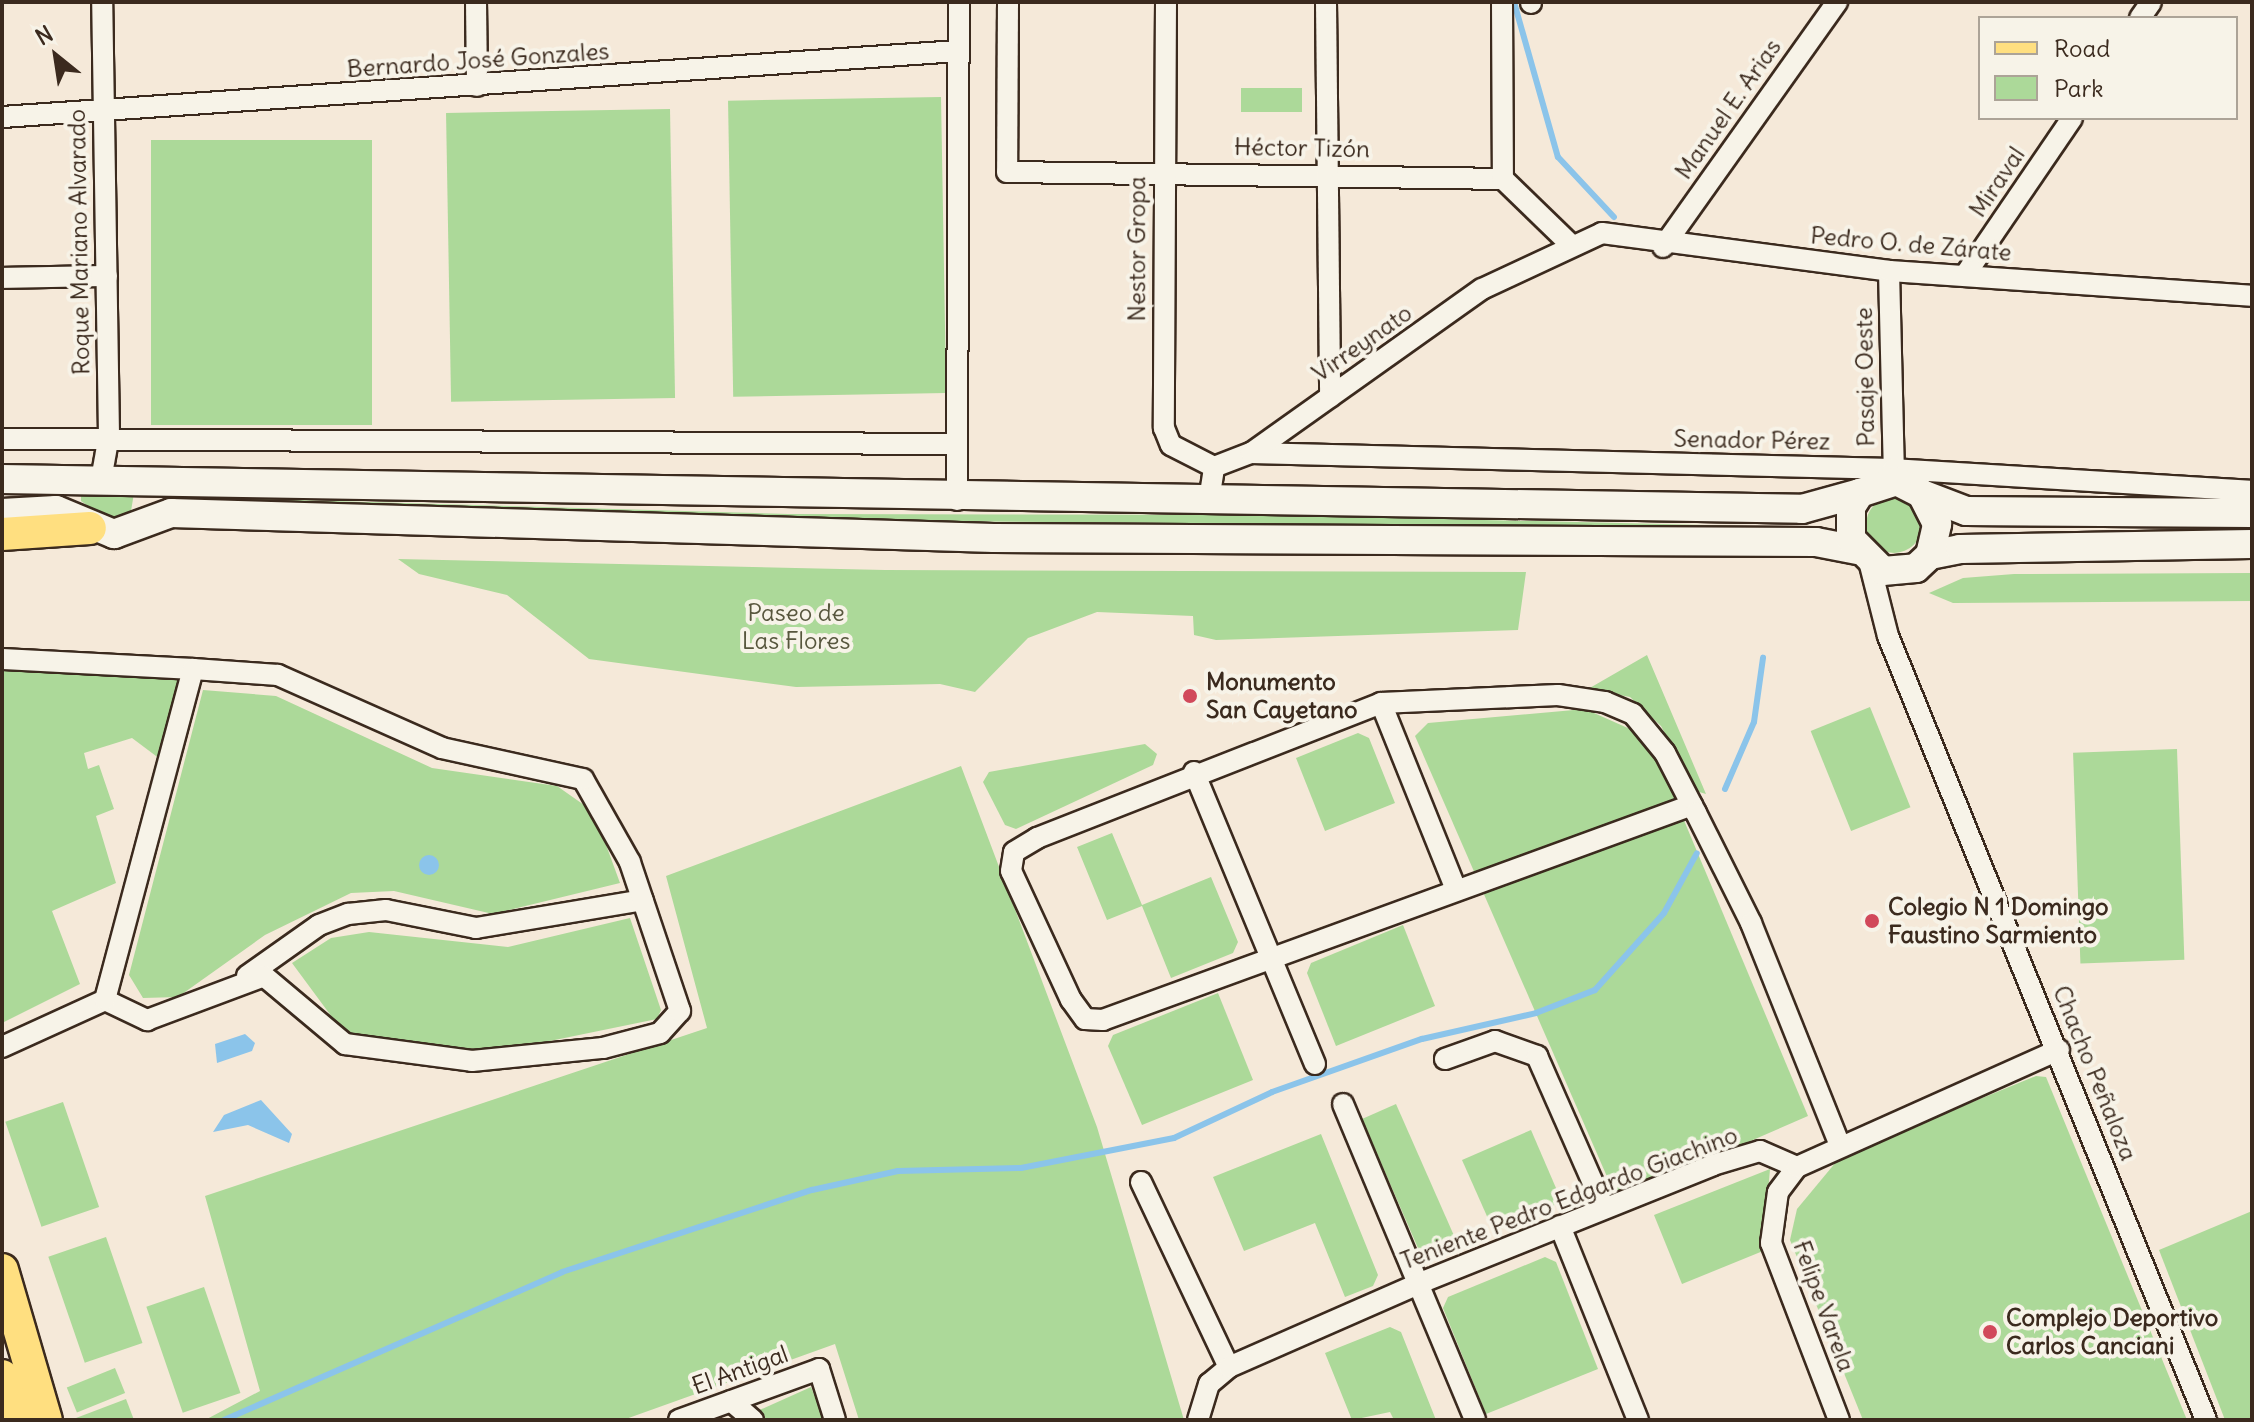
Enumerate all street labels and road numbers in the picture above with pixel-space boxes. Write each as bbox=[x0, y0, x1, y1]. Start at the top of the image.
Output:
street label: Manuel E. Arias bbox=[1669, 33, 1787, 185]
street label: Bernardo José Gonzales bbox=[346, 36, 610, 84]
street label: Roque Mariano Alvarado bbox=[62, 109, 96, 375]
street label: Héctor Tizón bbox=[1234, 132, 1370, 164]
street label: Miraval bbox=[1963, 141, 2031, 223]
street label: Nestor Gropa bbox=[1123, 176, 1151, 322]
street label: Pedro O. de Zárate bbox=[1809, 221, 2013, 267]
street label: Virreynato bbox=[1307, 298, 1417, 388]
street label: Pasaje Oeste bbox=[1849, 307, 1881, 447]
street label: Senador Pérez bbox=[1673, 424, 1831, 456]
street label: Chacho Peñaloza bbox=[2047, 981, 2143, 1165]
street label: Teniente Pedro Edgardo Giachino bbox=[1397, 1120, 1741, 1276]
street label: Felipe Varela bbox=[1787, 1237, 1861, 1375]
street label: El Antigal bbox=[688, 1339, 792, 1401]

